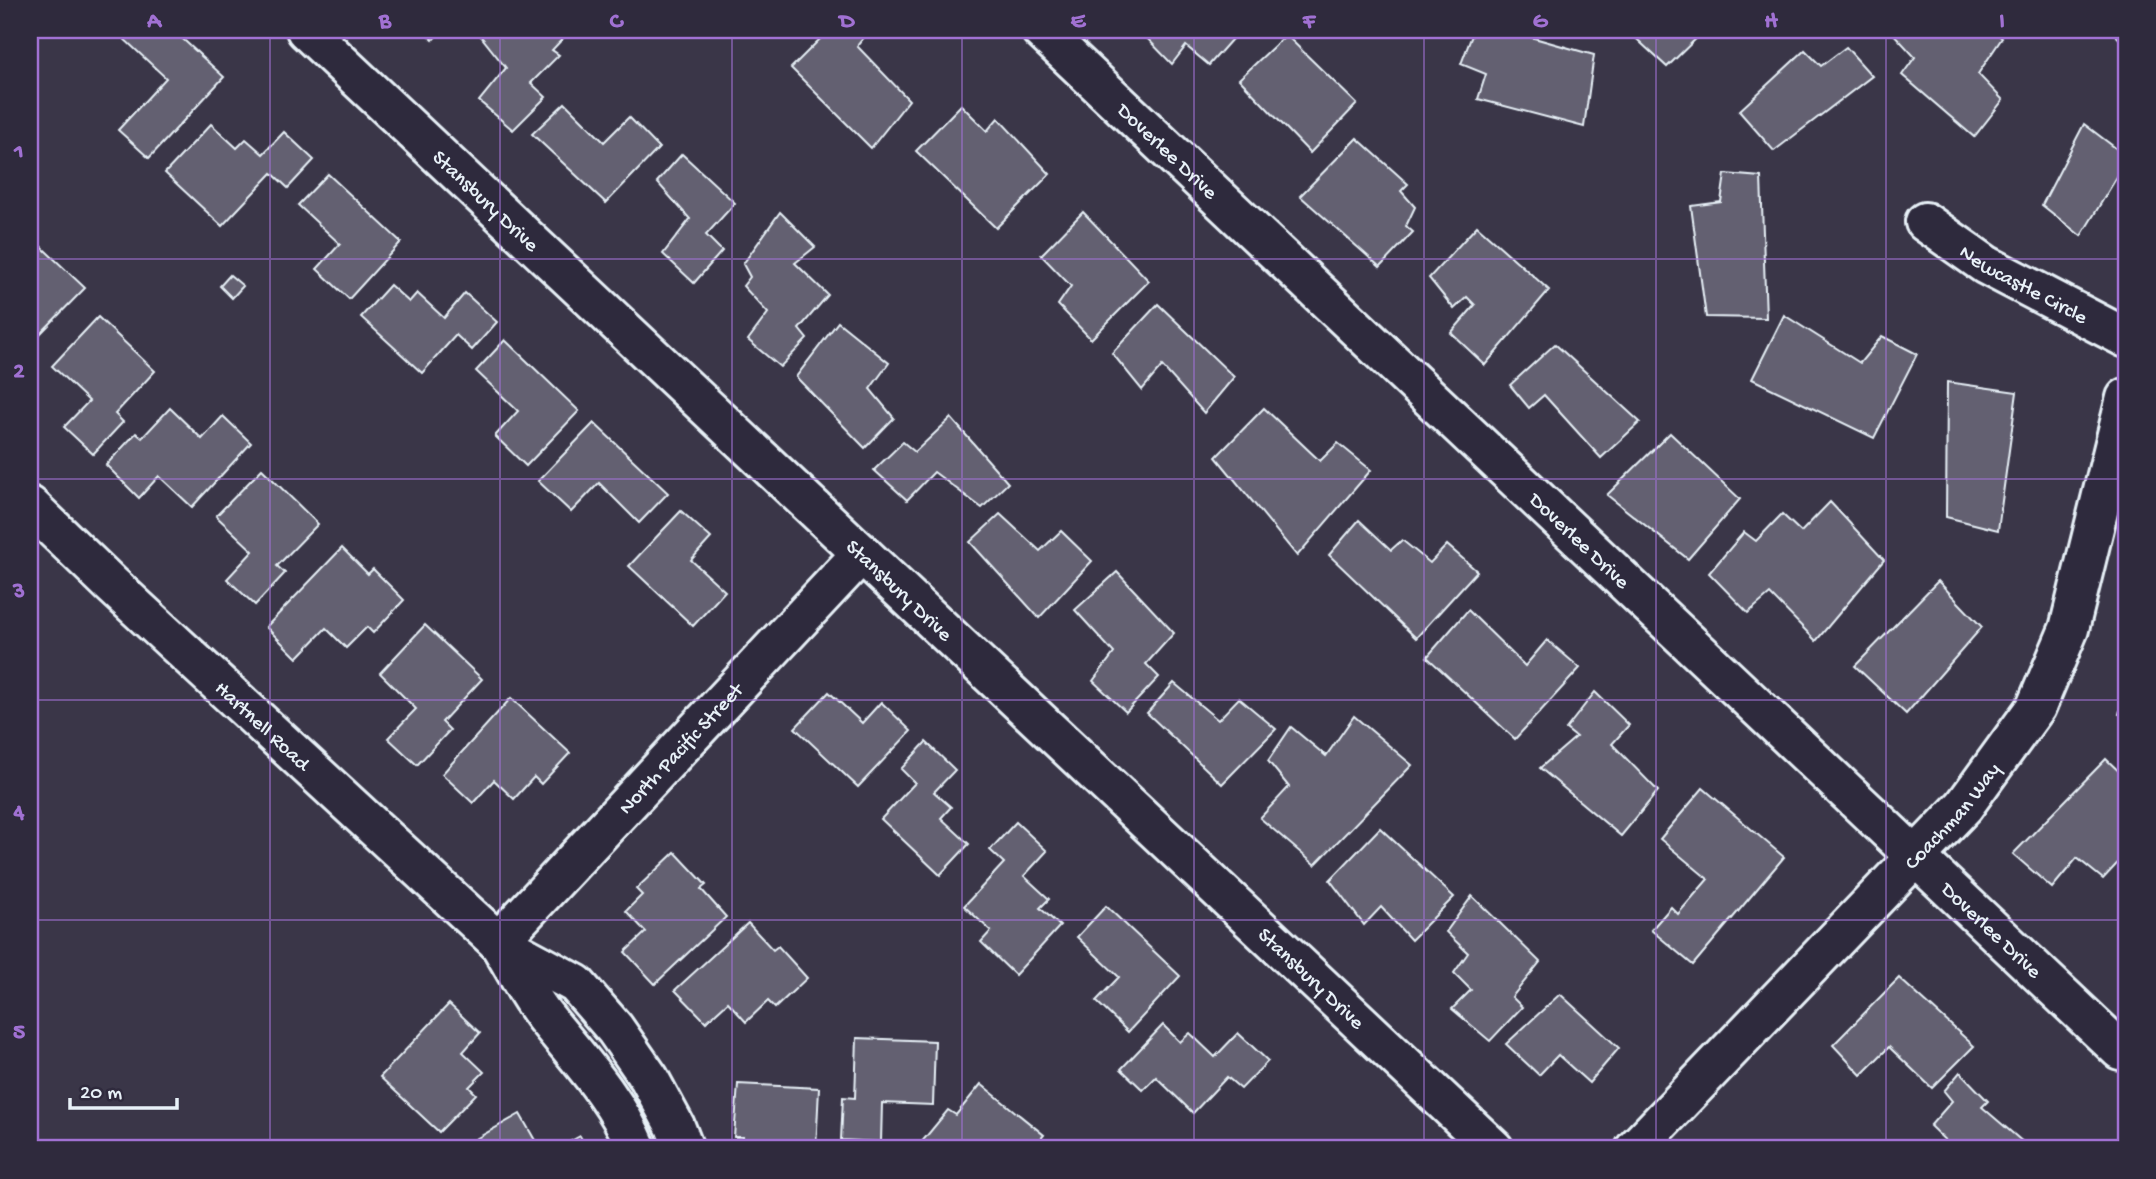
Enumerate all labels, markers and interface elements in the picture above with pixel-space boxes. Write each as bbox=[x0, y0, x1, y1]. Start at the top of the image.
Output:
text: A bbox=[146, 9, 162, 36]
text: B bbox=[378, 9, 392, 36]
text: C bbox=[610, 9, 625, 36]
text: D bbox=[838, 9, 856, 36]
text: E bbox=[1071, 9, 1087, 36]
text: F bbox=[1302, 9, 1317, 36]
text: G bbox=[1533, 9, 1549, 36]
text: H bbox=[1764, 9, 1778, 36]
text: I bbox=[1999, 9, 2005, 36]
street label: Doverlee Drive bbox=[1109, 98, 1222, 207]
text: 1 bbox=[13, 139, 24, 166]
street label: Stansbury Drive bbox=[426, 146, 543, 260]
street label: Newcastle Circle bbox=[1953, 241, 2092, 332]
text: 2 bbox=[13, 359, 25, 386]
street label: Doverlee Drive bbox=[1521, 487, 1634, 597]
street label: Stansbury Drive bbox=[839, 536, 957, 649]
text: 3 bbox=[12, 579, 25, 606]
street label: Hartnell Road bbox=[208, 677, 315, 779]
street label: North Pacific Street bbox=[615, 677, 752, 821]
street label: Coachman Way bbox=[1901, 759, 2007, 876]
text: 4 bbox=[13, 800, 25, 827]
street label: Doverlee Drive bbox=[1933, 877, 2046, 986]
street label: Stansbury Drive bbox=[1251, 924, 1369, 1037]
text: 5 bbox=[13, 1020, 25, 1047]
scale bar bbox=[70, 1067, 177, 1111]
text: 20 m bbox=[80, 1082, 122, 1107]

